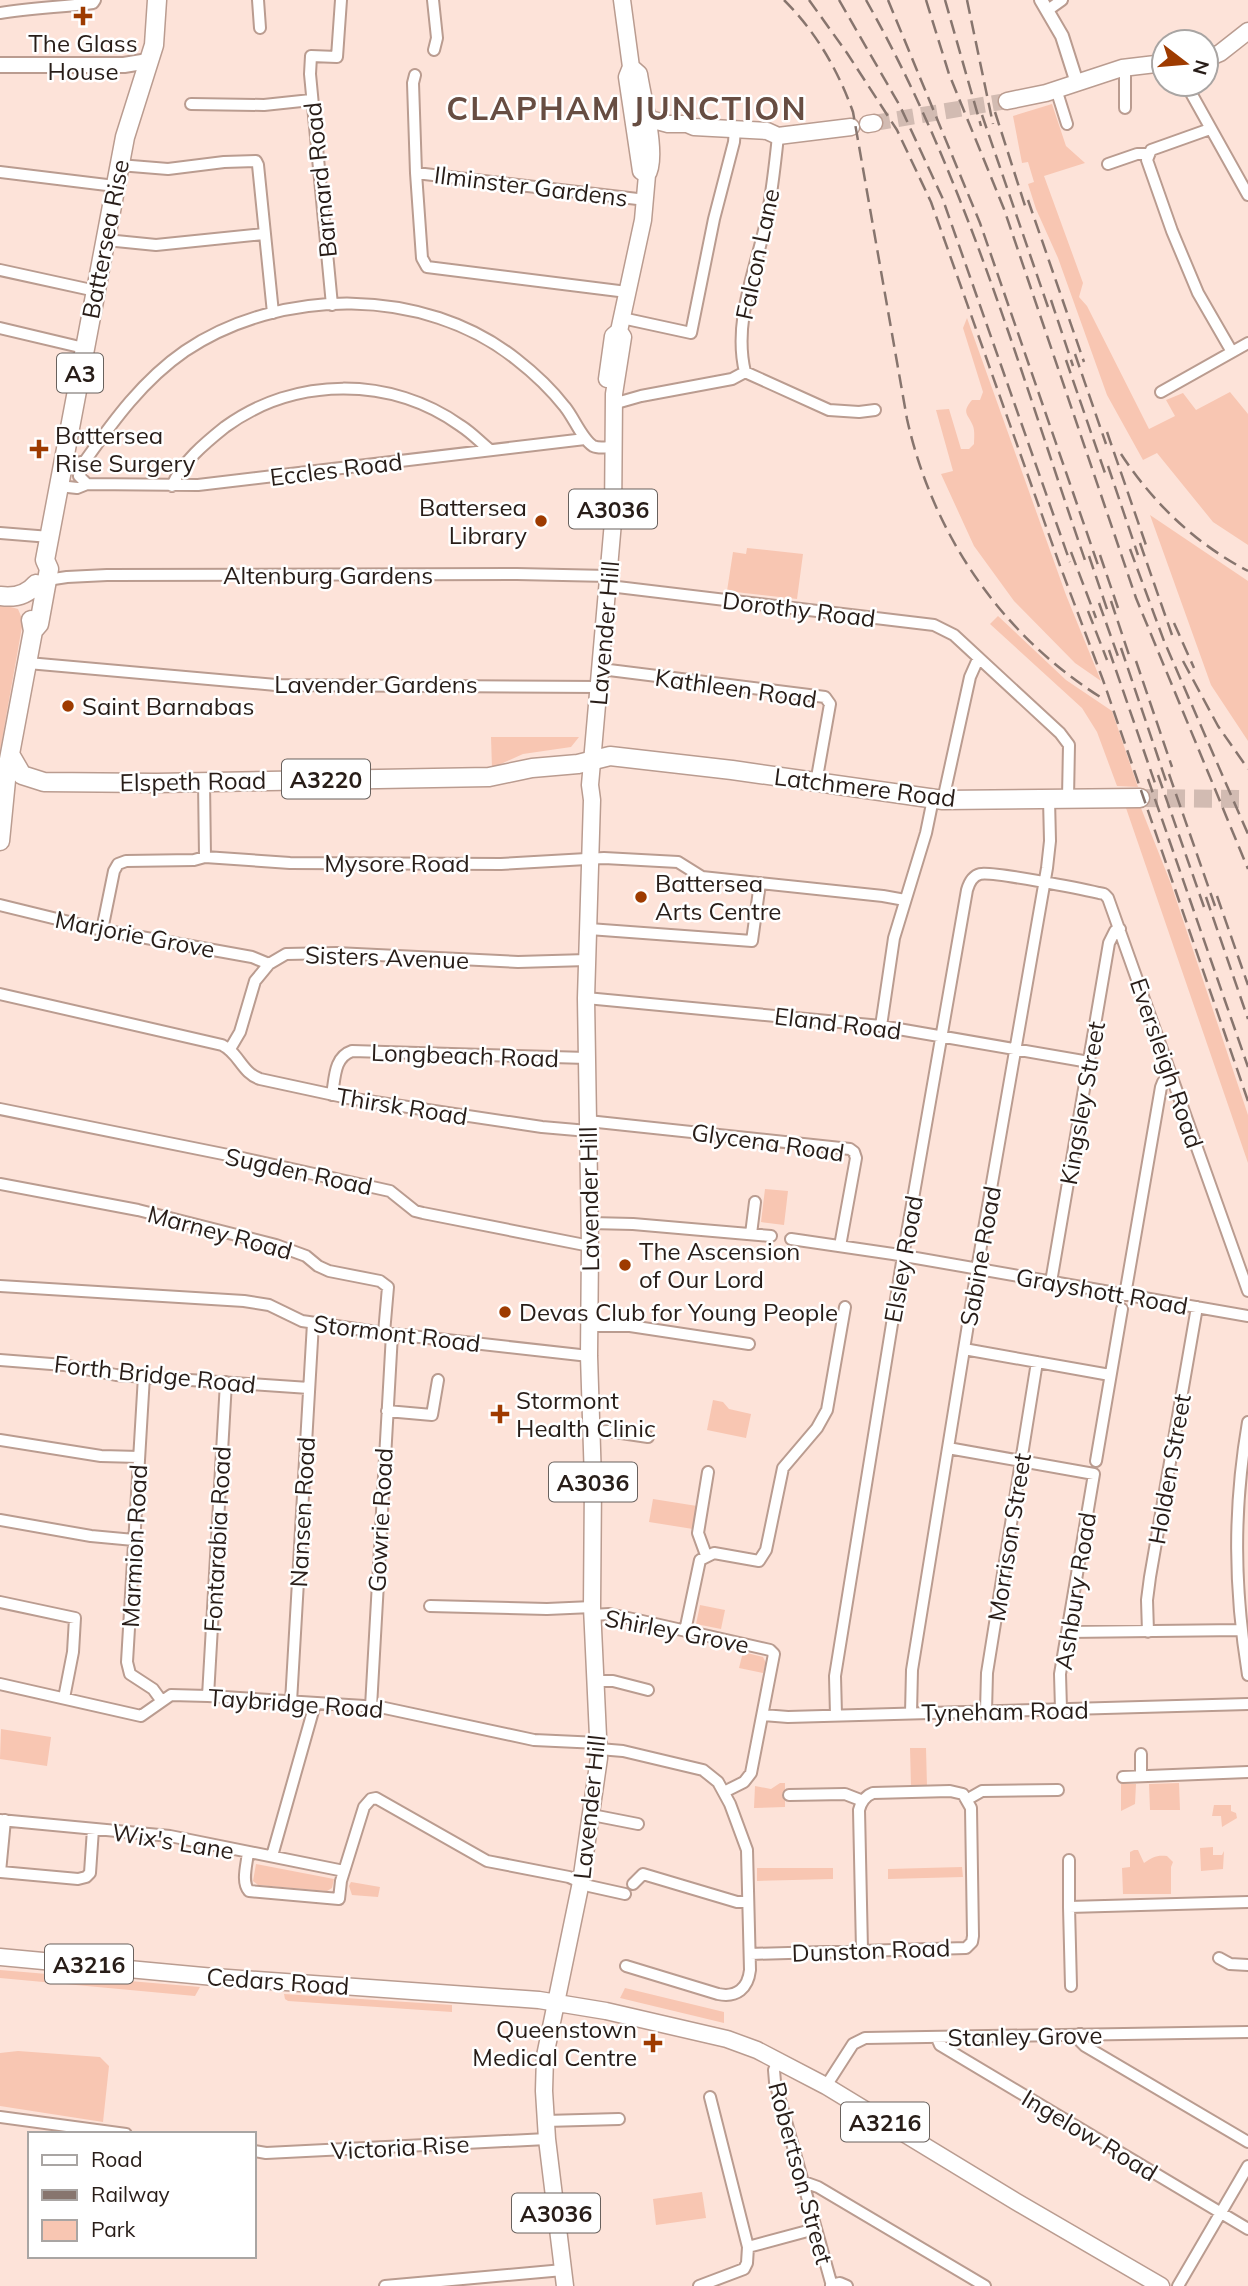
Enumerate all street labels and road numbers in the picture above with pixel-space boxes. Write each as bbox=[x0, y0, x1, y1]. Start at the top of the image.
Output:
street label: Barnard Road bbox=[297, 101, 343, 259]
street label: Battersea Rise bbox=[75, 157, 135, 321]
street label: Ilminster Gardens bbox=[432, 159, 630, 213]
street label: Falcon Lane bbox=[728, 186, 786, 322]
road number: A3 bbox=[57, 354, 103, 392]
street label: Eccles Road bbox=[268, 446, 404, 492]
road number: A3036 bbox=[569, 489, 657, 528]
street label: Lavender Hill bbox=[583, 559, 625, 707]
street label: Altenburg Gardens bbox=[223, 560, 433, 590]
street label: Dorothy Road bbox=[721, 585, 877, 633]
street label: Kathleen Road bbox=[653, 662, 819, 714]
street label: Lavender Gardens bbox=[274, 669, 478, 699]
road number: A3220 bbox=[282, 760, 370, 799]
street label: Latchmere Road bbox=[773, 761, 957, 813]
street label: Elspeth Road bbox=[119, 765, 267, 797]
street label: Mysore Road bbox=[324, 848, 470, 878]
street label: Marjorie Grove bbox=[53, 904, 217, 964]
street label: Sisters Avenue bbox=[304, 939, 470, 975]
street label: Eversleigh Road bbox=[1124, 974, 1210, 1152]
street label: Eland Road bbox=[773, 1000, 903, 1046]
street label: Kingsley Street bbox=[1053, 1019, 1111, 1187]
street label: Longbeach Road bbox=[370, 1037, 560, 1073]
street label: Thirsk Road bbox=[334, 1081, 470, 1131]
street label: Glycena Road bbox=[690, 1116, 846, 1168]
street label: Lavender Hill bbox=[573, 1126, 605, 1272]
street label: Sugden Road bbox=[223, 1141, 375, 1201]
street label: Sabine Road bbox=[953, 1184, 1007, 1328]
street label: Elsley Road bbox=[877, 1193, 929, 1325]
street label: Marney Road bbox=[144, 1198, 296, 1266]
street label: Grayshott Road bbox=[1014, 1261, 1190, 1321]
street label: Stormont Road bbox=[312, 1308, 482, 1358]
street label: Forth Bridge Road bbox=[53, 1348, 257, 1400]
street label: Holden Street bbox=[1141, 1392, 1197, 1546]
street label: Nansen Road bbox=[283, 1436, 321, 1588]
street label: Fontarabia Road bbox=[197, 1445, 237, 1633]
street label: Gowrie Road bbox=[361, 1447, 399, 1593]
street label: Morrison Street bbox=[981, 1451, 1037, 1623]
road number: A3036 bbox=[549, 1462, 637, 1502]
street label: Marmion Road bbox=[115, 1464, 153, 1628]
street label: Ashbury Road bbox=[1048, 1510, 1102, 1672]
street label: Shirley Grove bbox=[602, 1602, 752, 1660]
street label: Taybridge Road bbox=[207, 1682, 385, 1724]
street label: Tyneham Road bbox=[921, 1695, 1089, 1727]
street label: Lavender Hill bbox=[567, 1733, 611, 1881]
street label: Wix's Lane bbox=[110, 1817, 236, 1865]
street label: Dunston Road bbox=[791, 1932, 951, 1968]
road number: A3216 bbox=[45, 1944, 133, 1983]
street label: Cedars Road bbox=[206, 1961, 350, 2001]
street label: Stanley Grove bbox=[947, 2020, 1103, 2052]
street label: Robertson Street bbox=[762, 2079, 840, 2267]
street label: Ingelow Road bbox=[1017, 2083, 1163, 2187]
road number: A3216 bbox=[841, 2102, 929, 2142]
street label: Victoria Rise bbox=[330, 2128, 470, 2166]
road number: A3036 bbox=[512, 2194, 600, 2232]

